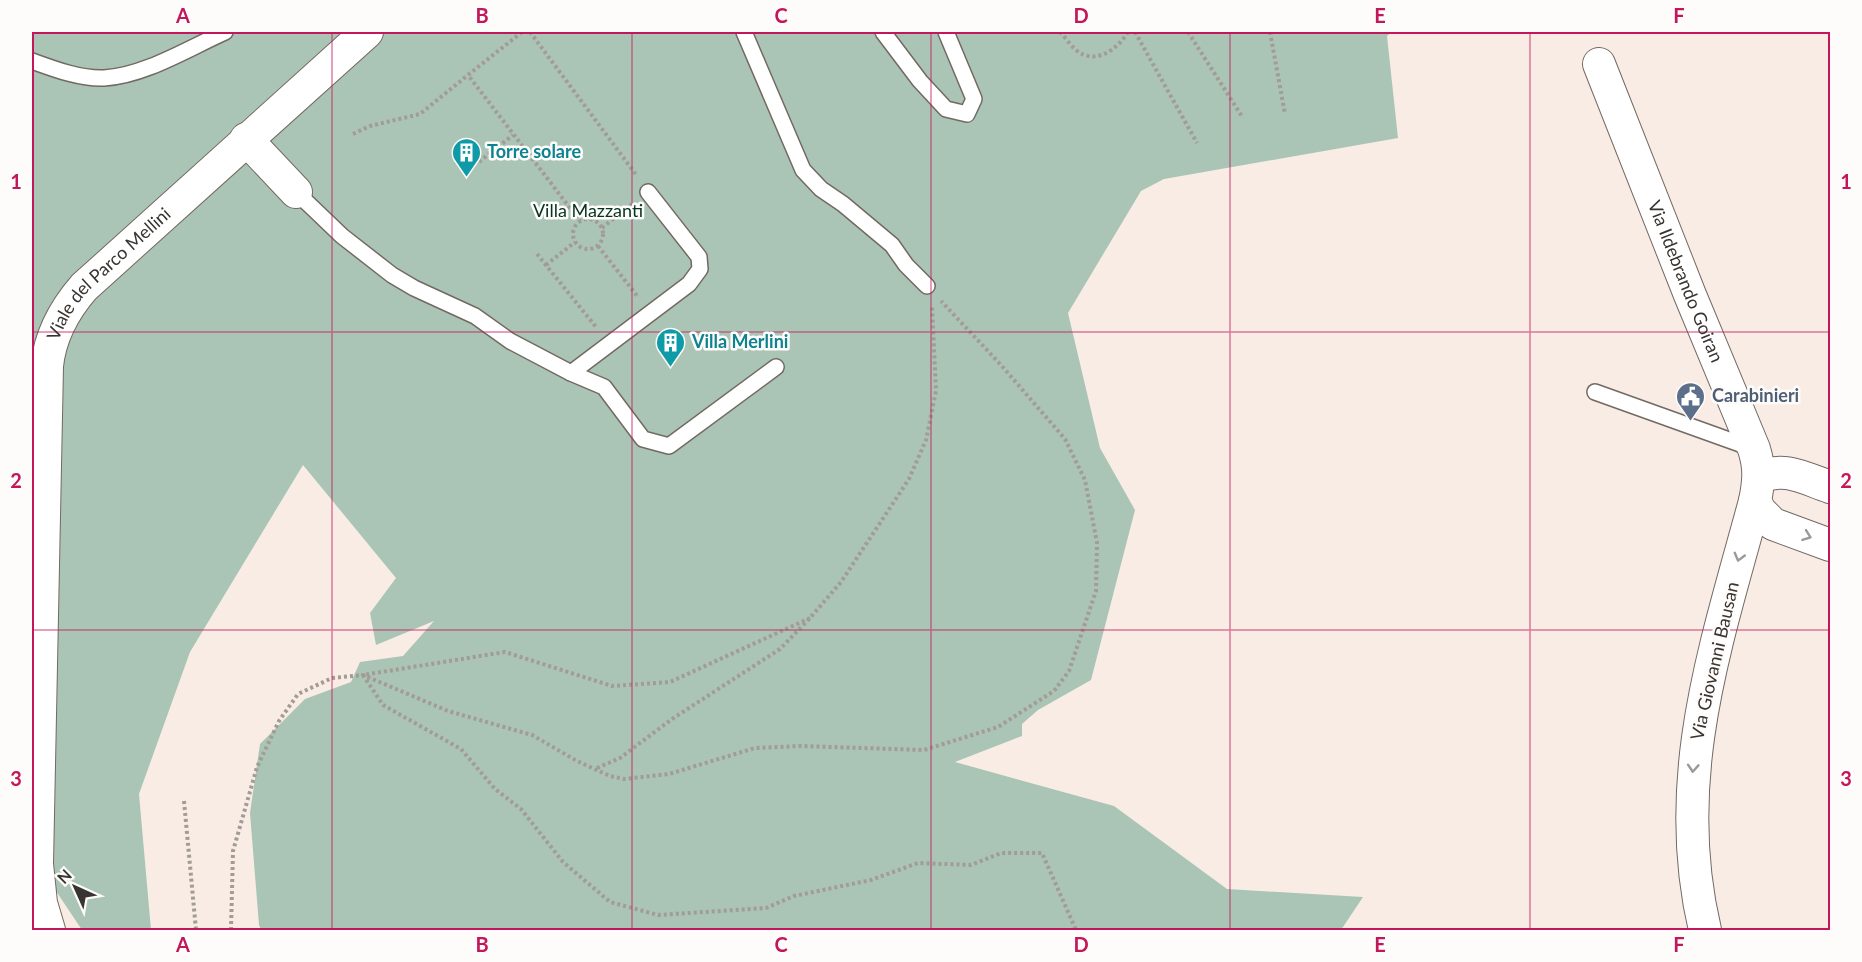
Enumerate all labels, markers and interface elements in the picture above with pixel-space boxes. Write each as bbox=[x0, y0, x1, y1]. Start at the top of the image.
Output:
text: A bbox=[175, 3, 190, 27]
text: B bbox=[475, 3, 489, 27]
text: C bbox=[774, 3, 788, 27]
text: D bbox=[1073, 3, 1089, 27]
text: E bbox=[1374, 3, 1386, 27]
text: F bbox=[1673, 3, 1685, 27]
building icon: Torre solare bbox=[450, 136, 482, 178]
place label: Torre solare bbox=[487, 140, 581, 162]
text: 1 bbox=[10, 169, 22, 193]
text: 1 bbox=[1840, 169, 1852, 193]
street label: Via Ildebrando Goiran bbox=[1644, 197, 1729, 365]
park label: Villa Mazzanti bbox=[533, 199, 643, 221]
street label: Viale del Parco Mellini bbox=[41, 202, 175, 343]
building icon: Villa Merlini bbox=[655, 326, 687, 368]
place label: Villa Merlini bbox=[691, 330, 788, 352]
public building icon: Carabinieri bbox=[1675, 380, 1707, 422]
place label: Carabinieri bbox=[1712, 384, 1799, 406]
text: 2 bbox=[10, 468, 22, 492]
text: 2 bbox=[1840, 468, 1852, 492]
one-way arrow bbox=[1801, 529, 1812, 542]
one-way arrow bbox=[1734, 552, 1747, 562]
street label: Via Giovanni Bausan bbox=[1685, 580, 1743, 742]
one-way arrow bbox=[1687, 763, 1700, 772]
text: 3 bbox=[10, 766, 22, 790]
text: 3 bbox=[1840, 766, 1852, 790]
north arrow bbox=[45, 857, 105, 917]
text: N bbox=[53, 865, 75, 887]
text: A bbox=[175, 932, 190, 956]
text: B bbox=[475, 932, 489, 956]
text: C bbox=[774, 932, 788, 956]
text: D bbox=[1073, 932, 1089, 956]
text: E bbox=[1374, 932, 1386, 956]
text: F bbox=[1673, 932, 1685, 956]

